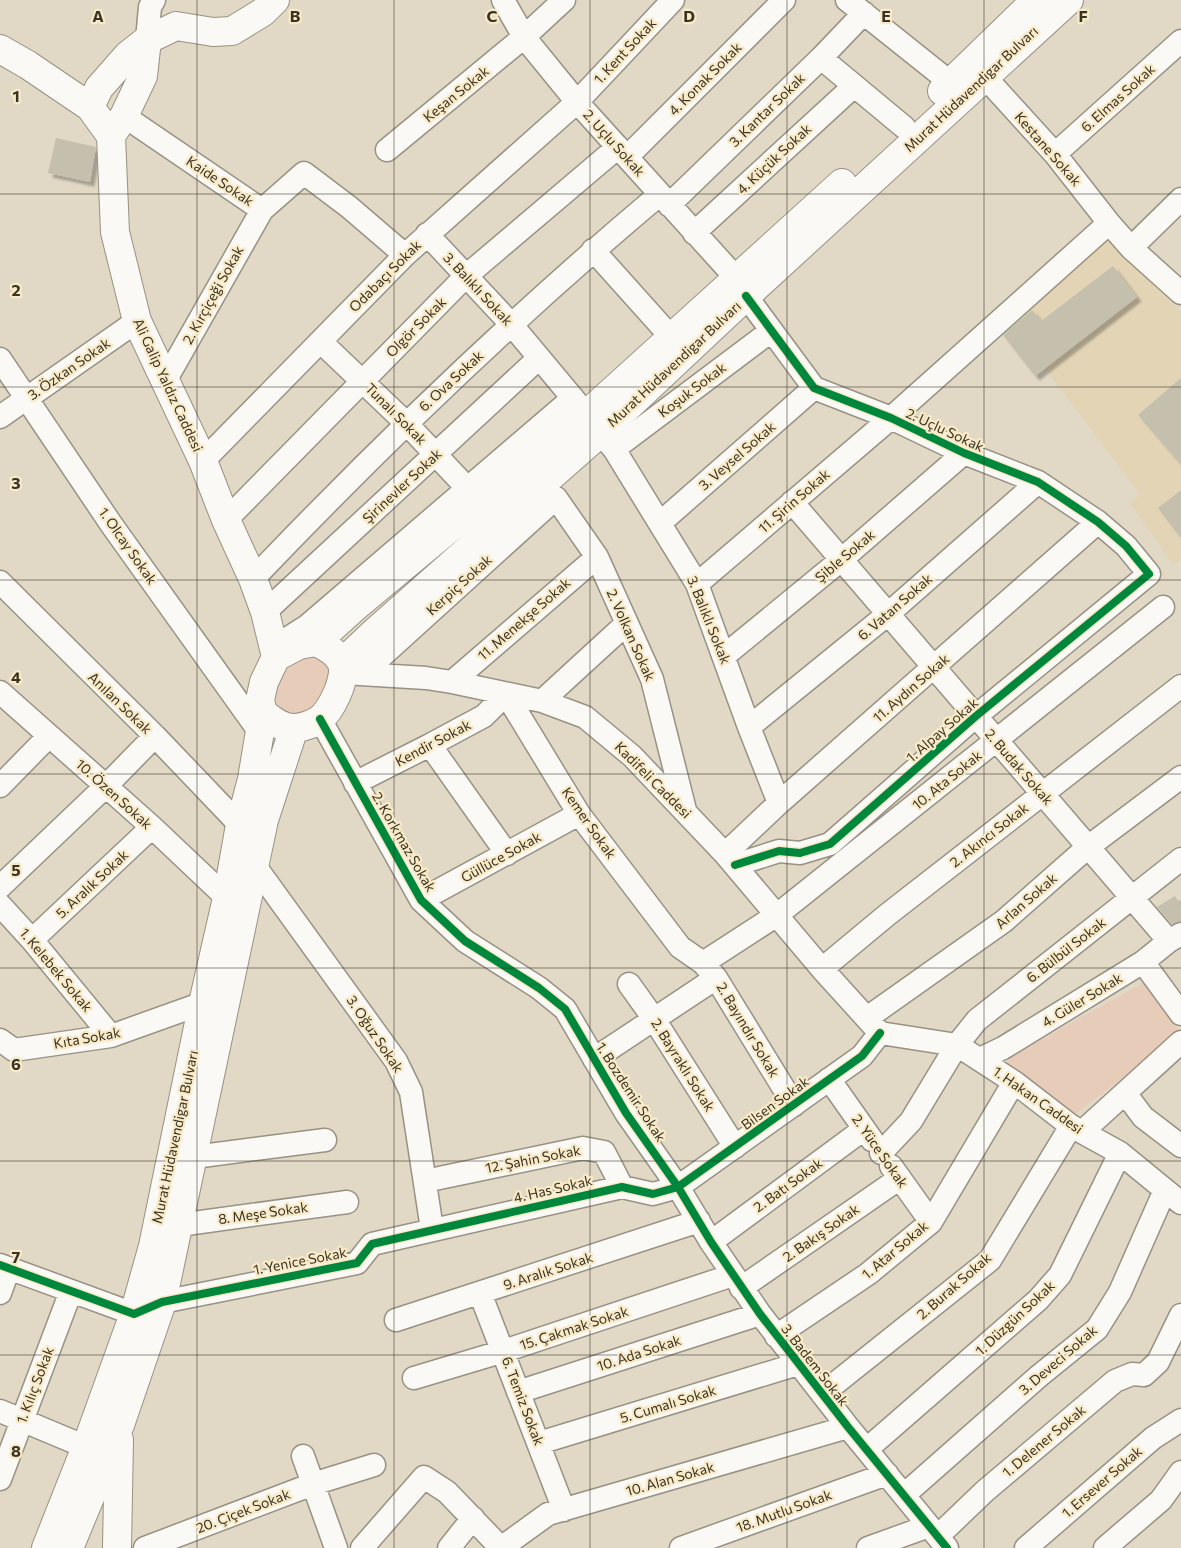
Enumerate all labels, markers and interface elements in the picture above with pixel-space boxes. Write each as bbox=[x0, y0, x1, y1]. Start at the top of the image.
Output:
text: A bbox=[92, 6, 104, 25]
text: B bbox=[290, 6, 301, 25]
text: C bbox=[487, 6, 498, 25]
text: D bbox=[683, 6, 695, 25]
text: E bbox=[881, 6, 891, 25]
text: F bbox=[1078, 6, 1088, 25]
street label: 1. Kent Sokak bbox=[590, 14, 660, 87]
street label: Murat Hüdavendigar Bulvarı bbox=[900, 22, 1041, 155]
street label: 4. Konak Sokak bbox=[665, 38, 745, 119]
street label: 6. Elmas Sokak bbox=[1077, 60, 1158, 135]
street label: Keşan Sokak bbox=[419, 62, 492, 125]
street label: 3. Kantar Sokak bbox=[725, 69, 808, 150]
text: 1 bbox=[12, 86, 20, 105]
street label: 2. Uçlu Sokak bbox=[580, 106, 649, 180]
street label: Kestane Sokak bbox=[1012, 108, 1086, 190]
street label: 4. Küçük Sokak bbox=[733, 120, 815, 197]
street label: Kaide Sokak bbox=[183, 152, 258, 210]
street label: Odabaçı Sokak bbox=[345, 236, 424, 315]
street label: 2. Kırçiçeği Sokak bbox=[178, 242, 247, 347]
street label: 3. Balıklı Sokak bbox=[440, 249, 517, 329]
text: 2 bbox=[11, 280, 21, 299]
street label: Olgör Sokak bbox=[382, 293, 450, 360]
street label: Murat Hüdavendigar Bulvarı bbox=[603, 297, 744, 430]
street label: Ali Galip Yaldız Caddesi bbox=[130, 315, 207, 454]
street label: 3. Özkan Sokak bbox=[24, 334, 114, 403]
street label: 6. Ova Sokak bbox=[415, 346, 487, 415]
street label: Koşuk Sokak bbox=[654, 358, 729, 421]
street label: Tunalı Sokak bbox=[362, 379, 431, 448]
street label: 2. Uçlu Sokak bbox=[904, 404, 987, 455]
street label: 3. Veysel Sokak bbox=[695, 418, 779, 493]
street label: Şirinevler Sokak bbox=[359, 444, 445, 527]
street label: 11. Şirin Sokak bbox=[755, 465, 833, 536]
text: 3 bbox=[11, 473, 21, 492]
street label: 1. Olcay Sokak bbox=[96, 504, 161, 588]
street label: Şible Sokak bbox=[811, 525, 878, 586]
street label: Kerpiç Sokak bbox=[422, 550, 495, 619]
street label: 6. Vatan Sokak bbox=[854, 569, 936, 644]
street label: 11. Menekşe Sokak bbox=[474, 573, 574, 663]
street label: 3. Balıklı Sokak bbox=[684, 573, 735, 667]
street label: 2. Volkan Sokak bbox=[604, 586, 660, 684]
street label: 11. Aydın Sokak bbox=[869, 650, 953, 725]
text: 4 bbox=[11, 667, 21, 686]
street label: Anılan Sokak bbox=[85, 668, 156, 737]
street label: 1. Alpay Sokak bbox=[902, 694, 981, 765]
street label: Kendir Sokak bbox=[392, 715, 474, 770]
street label: 2. Budak Sokak bbox=[982, 725, 1057, 809]
street label: Kadifeli Caddesi bbox=[612, 738, 695, 821]
street label: 10. Ata Sokak bbox=[908, 746, 985, 813]
street label: 10. Özen Sokak bbox=[73, 755, 156, 832]
street label: Kemer Sokak bbox=[559, 784, 620, 862]
street label: 2. Korkmaz Sokak bbox=[369, 789, 440, 895]
street label: 2. Akıncı Sokak bbox=[946, 798, 1032, 871]
street label: Güllüce Sokak bbox=[458, 827, 544, 886]
street label: 5. Aralık Sokak bbox=[52, 846, 132, 921]
text: 5 bbox=[11, 860, 21, 879]
street label: Arlan Sokak bbox=[991, 869, 1060, 932]
street label: 6. Bülbül Sokak bbox=[1023, 913, 1109, 986]
street label: 1. Kelebek Sokak bbox=[16, 924, 97, 1015]
street label: 4. Güler Sokak bbox=[1039, 969, 1125, 1030]
street label: 2. Bayındır Sokak bbox=[713, 979, 784, 1081]
street label: 3. Oğuz Sokak bbox=[343, 992, 408, 1076]
street label: 2. Bayraklı Sokak bbox=[648, 1015, 719, 1115]
street label: Kıta Sokak bbox=[52, 1023, 122, 1052]
street label: 1. Bozdemir Sokak bbox=[593, 1039, 670, 1145]
street label: Murat Hüdavendigar Bulvarı bbox=[148, 1049, 201, 1225]
text: 6 bbox=[11, 1054, 21, 1073]
street label: 1. Hakan Caddesi bbox=[990, 1062, 1087, 1137]
street label: Bilsen Sokak bbox=[737, 1072, 812, 1133]
street label: 2. Yüce Sokak bbox=[849, 1111, 912, 1191]
street label: 12. Şahin Sokak bbox=[484, 1141, 582, 1176]
street label: 2. Batı Sokak bbox=[750, 1154, 826, 1215]
street label: 4. Has Sokak bbox=[512, 1171, 594, 1206]
street label: 8. Meşe Sokak bbox=[217, 1198, 309, 1227]
street label: 2. Bakış Sokak bbox=[779, 1200, 863, 1265]
street label: 1. Atar Sokak bbox=[858, 1217, 932, 1282]
street label: 1. Yenice Sokak bbox=[252, 1243, 348, 1278]
text: 7 bbox=[12, 1247, 21, 1266]
street label: 9. Aralık Sokak bbox=[501, 1248, 595, 1293]
street label: 2. Burak Sokak bbox=[913, 1249, 995, 1322]
street label: 1. Düzgün Sokak bbox=[971, 1276, 1058, 1359]
street label: 15. Çakmak Sokak bbox=[517, 1302, 631, 1353]
street label: 3. Badem Sokak bbox=[778, 1320, 853, 1409]
street label: 3. Deveci Sokak bbox=[1015, 1321, 1100, 1398]
street label: 10. Ada Sokak bbox=[595, 1331, 683, 1374]
street label: 1. Kılıç Sokak bbox=[12, 1344, 57, 1426]
street label: 6. Temiz Sokak bbox=[499, 1354, 548, 1448]
street label: 5. Cumalı Sokak bbox=[618, 1381, 718, 1426]
street label: 1. Delener Sokak bbox=[999, 1401, 1089, 1480]
text: 8 bbox=[11, 1441, 21, 1460]
street label: 1. Ersever Sokak bbox=[1058, 1442, 1146, 1521]
street label: 10. Alan Sokak bbox=[624, 1458, 716, 1499]
street label: 20. Çiçek Sokak bbox=[193, 1485, 293, 1536]
street label: 18. Mutlu Sokak bbox=[734, 1485, 834, 1536]

